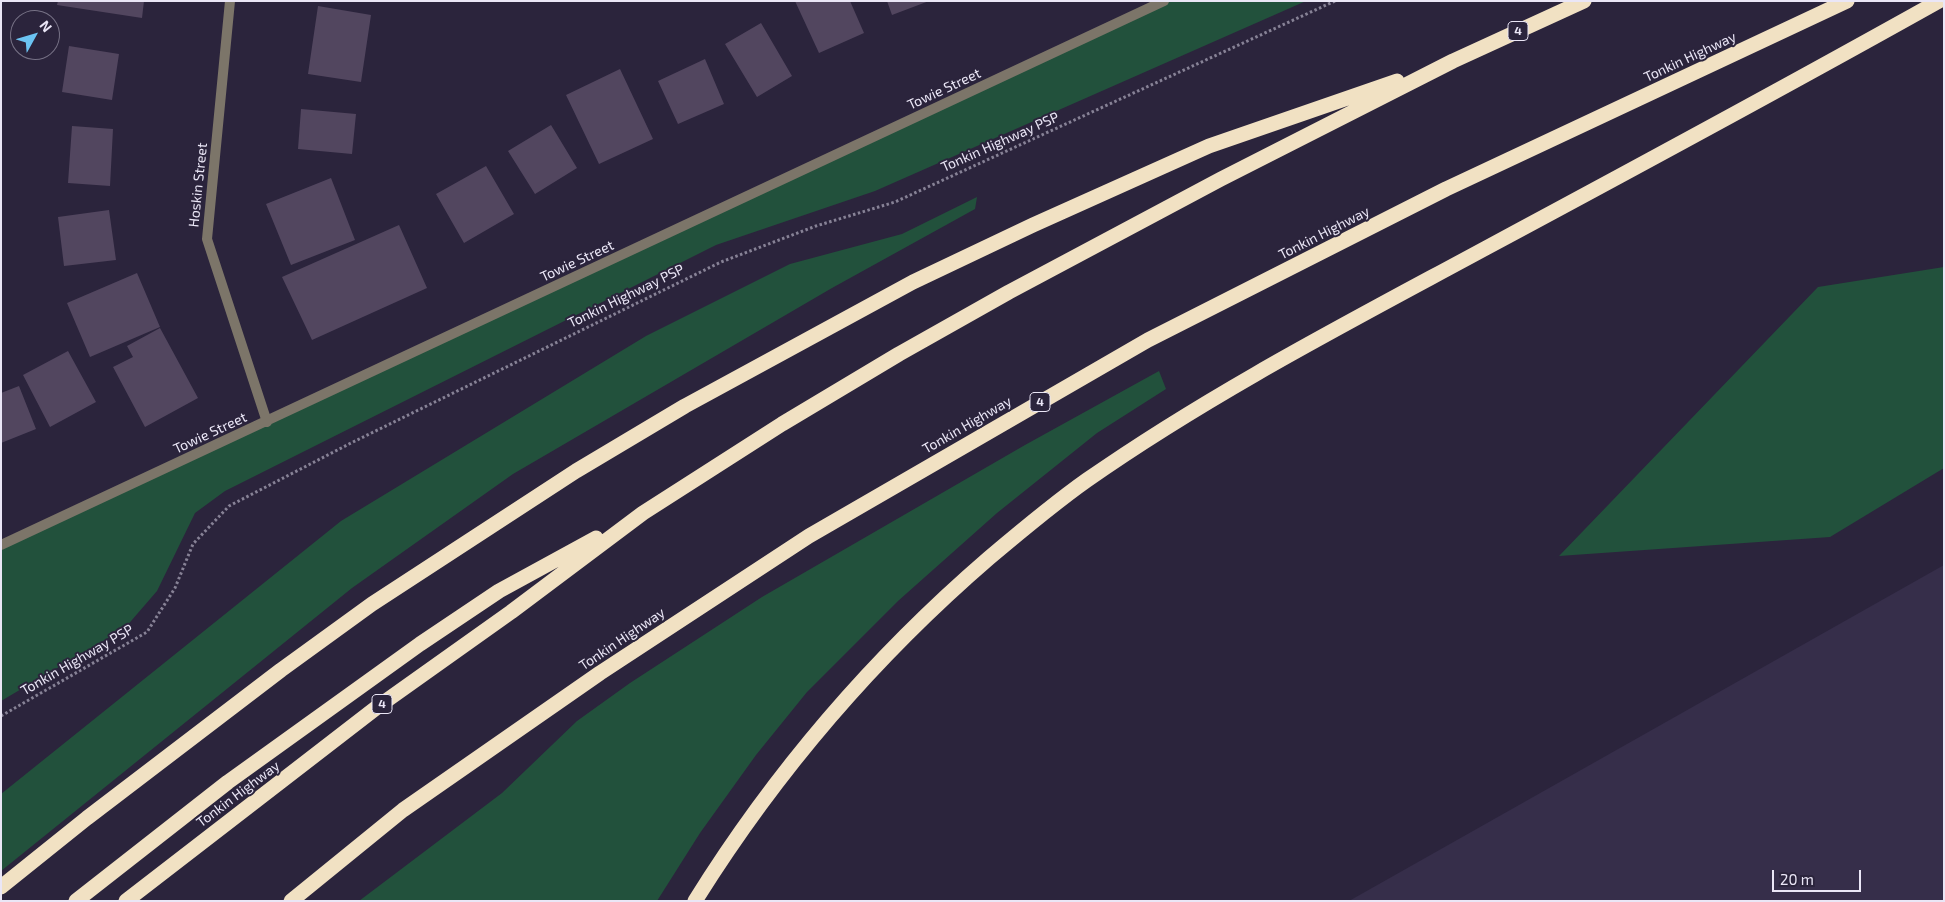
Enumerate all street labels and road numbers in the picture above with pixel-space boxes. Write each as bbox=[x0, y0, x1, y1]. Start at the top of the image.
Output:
road number: 4 bbox=[1508, 22, 1528, 40]
street label: Tonkin Highway bbox=[1641, 28, 1739, 86]
street label: Towie Street bbox=[905, 65, 983, 113]
street label: Tonkin Highway PSP bbox=[938, 108, 1062, 176]
street label: Hoskin Street bbox=[185, 142, 211, 228]
street label: Tonkin Highway bbox=[1276, 203, 1372, 263]
street label: Towie Street bbox=[538, 237, 616, 285]
street label: Tonkin Highway PSP bbox=[565, 261, 687, 331]
road number: 4 bbox=[1030, 392, 1050, 412]
street label: Tonkin Highway bbox=[920, 393, 1014, 457]
street label: Towie Street bbox=[171, 409, 249, 457]
street label: Tonkin Highway bbox=[576, 604, 668, 674]
street label: Tonkin Highway PSP bbox=[18, 621, 136, 699]
road number: 4 bbox=[372, 694, 392, 714]
street label: Tonkin Highway bbox=[193, 757, 283, 831]

